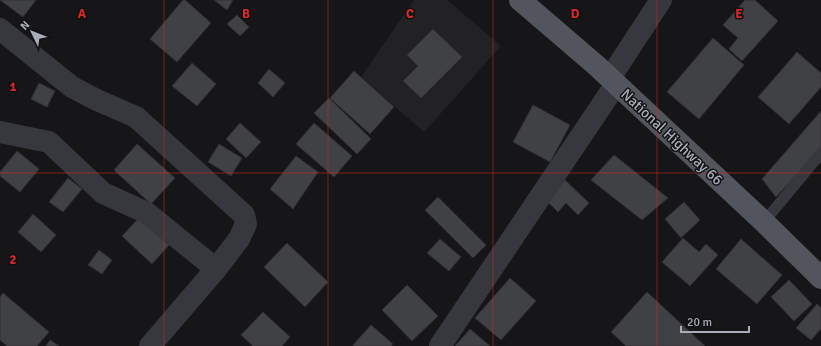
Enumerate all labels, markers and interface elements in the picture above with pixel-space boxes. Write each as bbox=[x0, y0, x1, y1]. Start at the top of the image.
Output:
text: A bbox=[78, 6, 87, 22]
text: B bbox=[242, 6, 250, 22]
text: C bbox=[406, 6, 414, 22]
text: D bbox=[571, 6, 580, 22]
text: E bbox=[735, 6, 743, 22]
north arrow bbox=[12, 12, 52, 52]
text: N bbox=[18, 18, 32, 33]
text: 1 bbox=[9, 79, 17, 95]
street label: National Highway 66 bbox=[617, 85, 727, 189]
text: 2 bbox=[9, 252, 17, 268]
scale bar bbox=[681, 308, 749, 334]
text: 20 m bbox=[687, 315, 712, 330]

